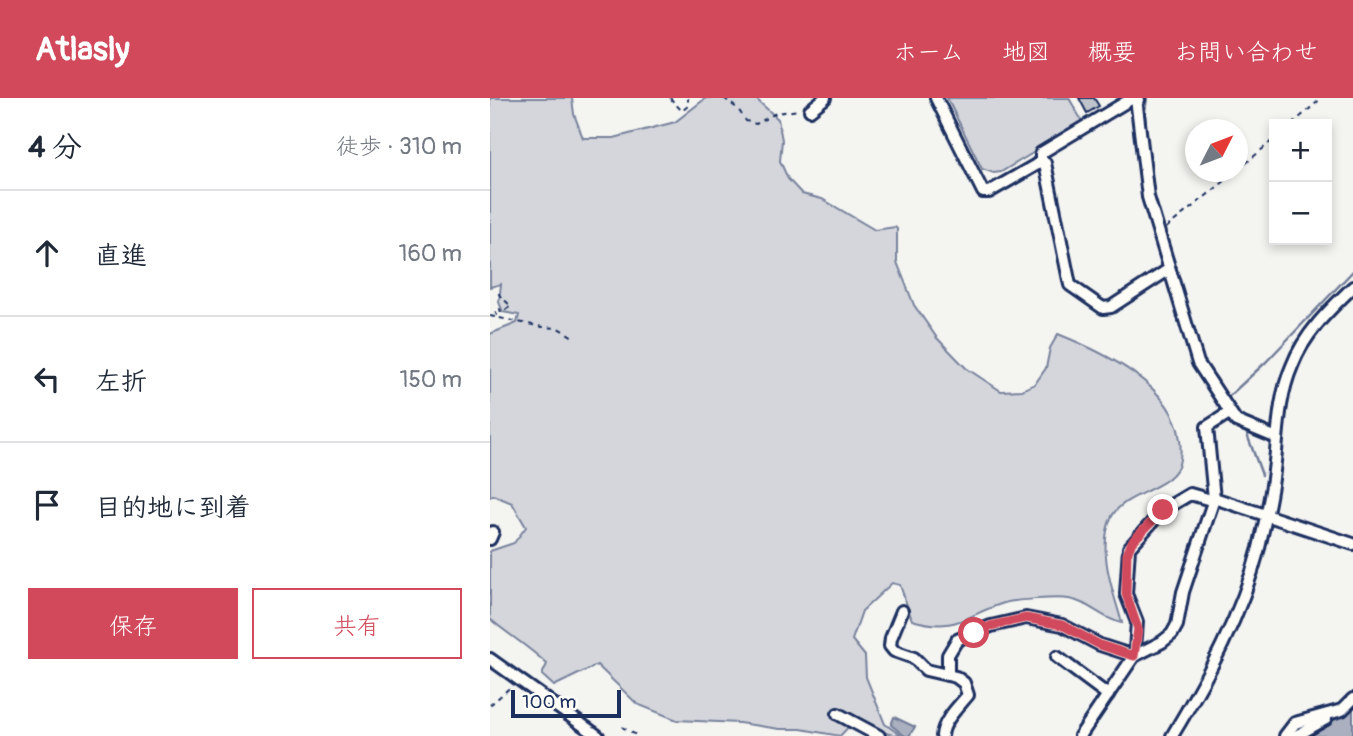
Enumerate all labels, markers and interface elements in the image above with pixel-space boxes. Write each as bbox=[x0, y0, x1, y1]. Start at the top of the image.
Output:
text: Atlasly bbox=[35, 29, 130, 70]
text: ホーム bbox=[893, 38, 964, 67]
text: 地図 bbox=[1002, 38, 1050, 67]
text: 概要 bbox=[1088, 38, 1136, 67]
text: お問い合わせ bbox=[1174, 38, 1318, 67]
north arrow bbox=[1185, 119, 1248, 182]
map controls bbox=[1269, 119, 1332, 245]
button: + bbox=[1269, 119, 1332, 182]
text: 4 分 bbox=[28, 129, 82, 166]
text: 徒歩 · 310 m bbox=[336, 132, 462, 161]
button: − bbox=[1269, 182, 1332, 245]
icon: ahead bbox=[28, 234, 66, 272]
text: 160 m bbox=[398, 239, 462, 268]
text: 直進 bbox=[95, 240, 147, 272]
icon: left bbox=[28, 360, 66, 398]
text: 150 m bbox=[399, 365, 462, 394]
text: 左折 bbox=[95, 366, 147, 398]
icon: arrive bbox=[28, 486, 66, 524]
text: 目的地に到着 bbox=[95, 492, 251, 524]
route end bbox=[1147, 494, 1178, 525]
button: 保存 bbox=[28, 588, 238, 659]
button: 共有 bbox=[252, 588, 462, 659]
route start bbox=[958, 617, 989, 648]
scale bar bbox=[511, 687, 621, 719]
text: 100 m bbox=[522, 690, 576, 714]

